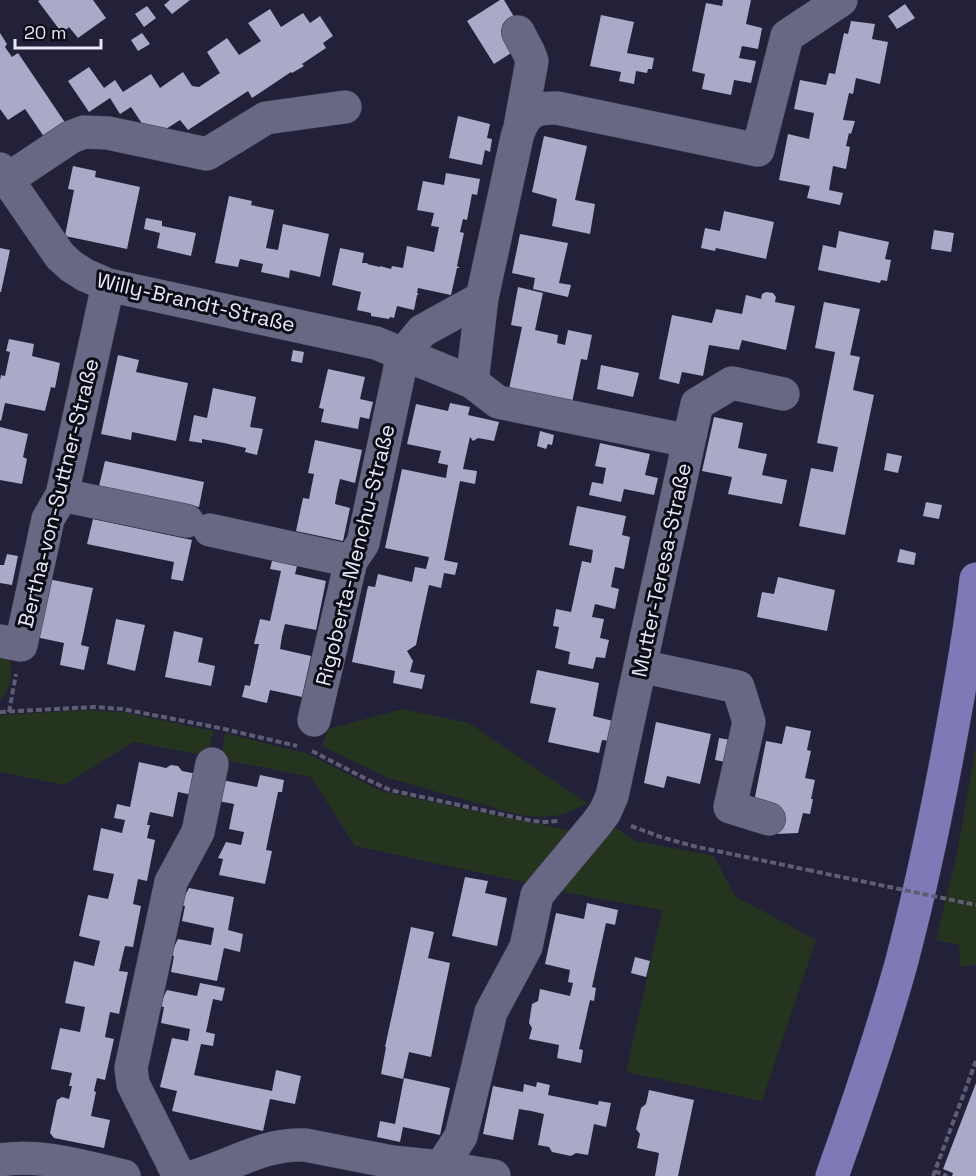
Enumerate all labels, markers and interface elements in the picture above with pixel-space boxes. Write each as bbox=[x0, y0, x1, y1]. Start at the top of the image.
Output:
scale bar bbox=[15, 12, 100, 50]
text: 20 m bbox=[24, 21, 67, 44]
street label: Willy-Brandt-Straße bbox=[94, 266, 298, 338]
street label: Bertha-von-Suttner-Straße bbox=[11, 356, 105, 630]
street label: Rigoberta-Menchu-Straße bbox=[309, 421, 401, 689]
street label: Mutter-Teresa-Straße bbox=[625, 461, 697, 679]

